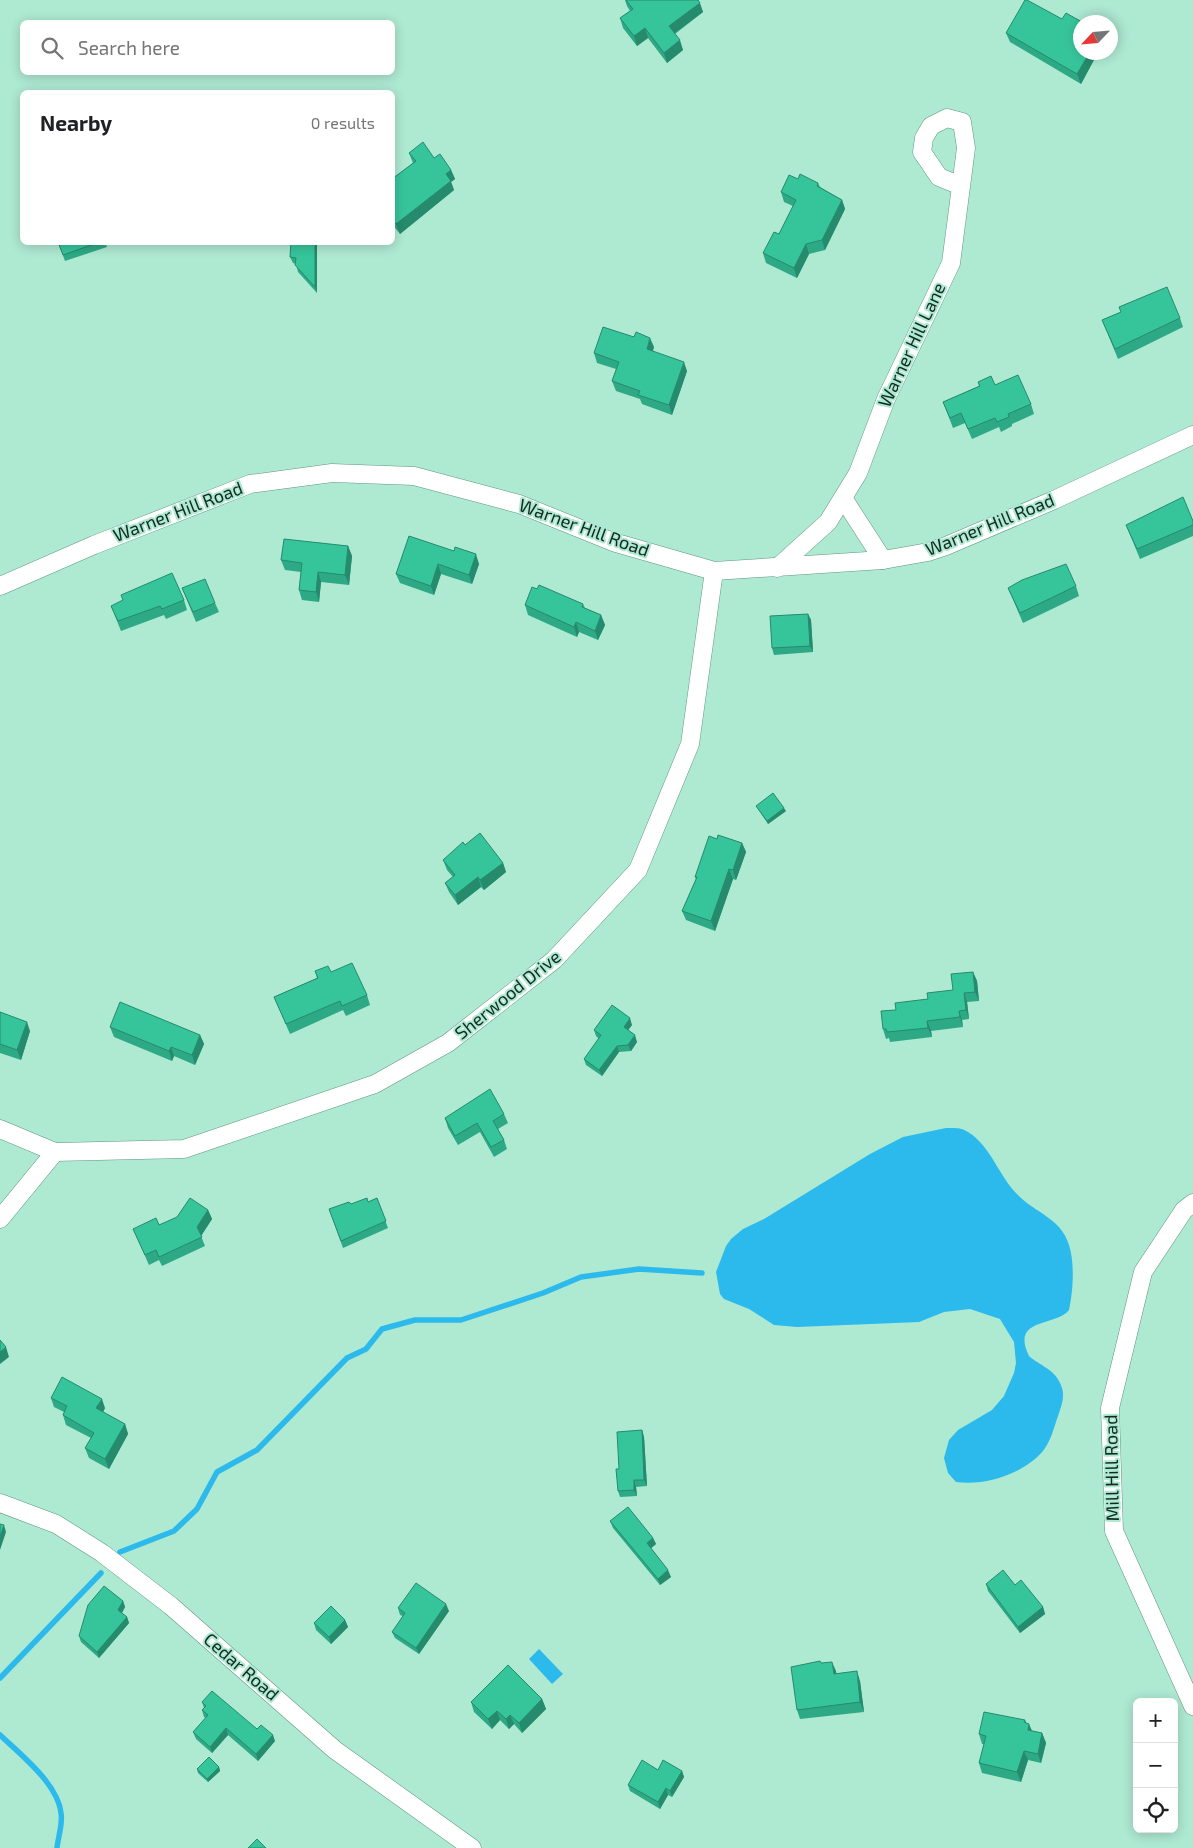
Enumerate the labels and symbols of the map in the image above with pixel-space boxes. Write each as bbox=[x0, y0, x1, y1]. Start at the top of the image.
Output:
north arrow bbox=[1073, 15, 1118, 60]
street label: Warner Hill Lane bbox=[873, 279, 950, 410]
street label: Warner Hill Road bbox=[110, 476, 246, 546]
street label: Warner Hill Road bbox=[922, 488, 1057, 560]
street label: Warner Hill Road bbox=[516, 493, 653, 561]
street label: Sherwood Drive bbox=[450, 945, 565, 1044]
street label: Mill Hill Road bbox=[1099, 1414, 1123, 1522]
street label: Cedar Road bbox=[200, 1628, 284, 1705]

